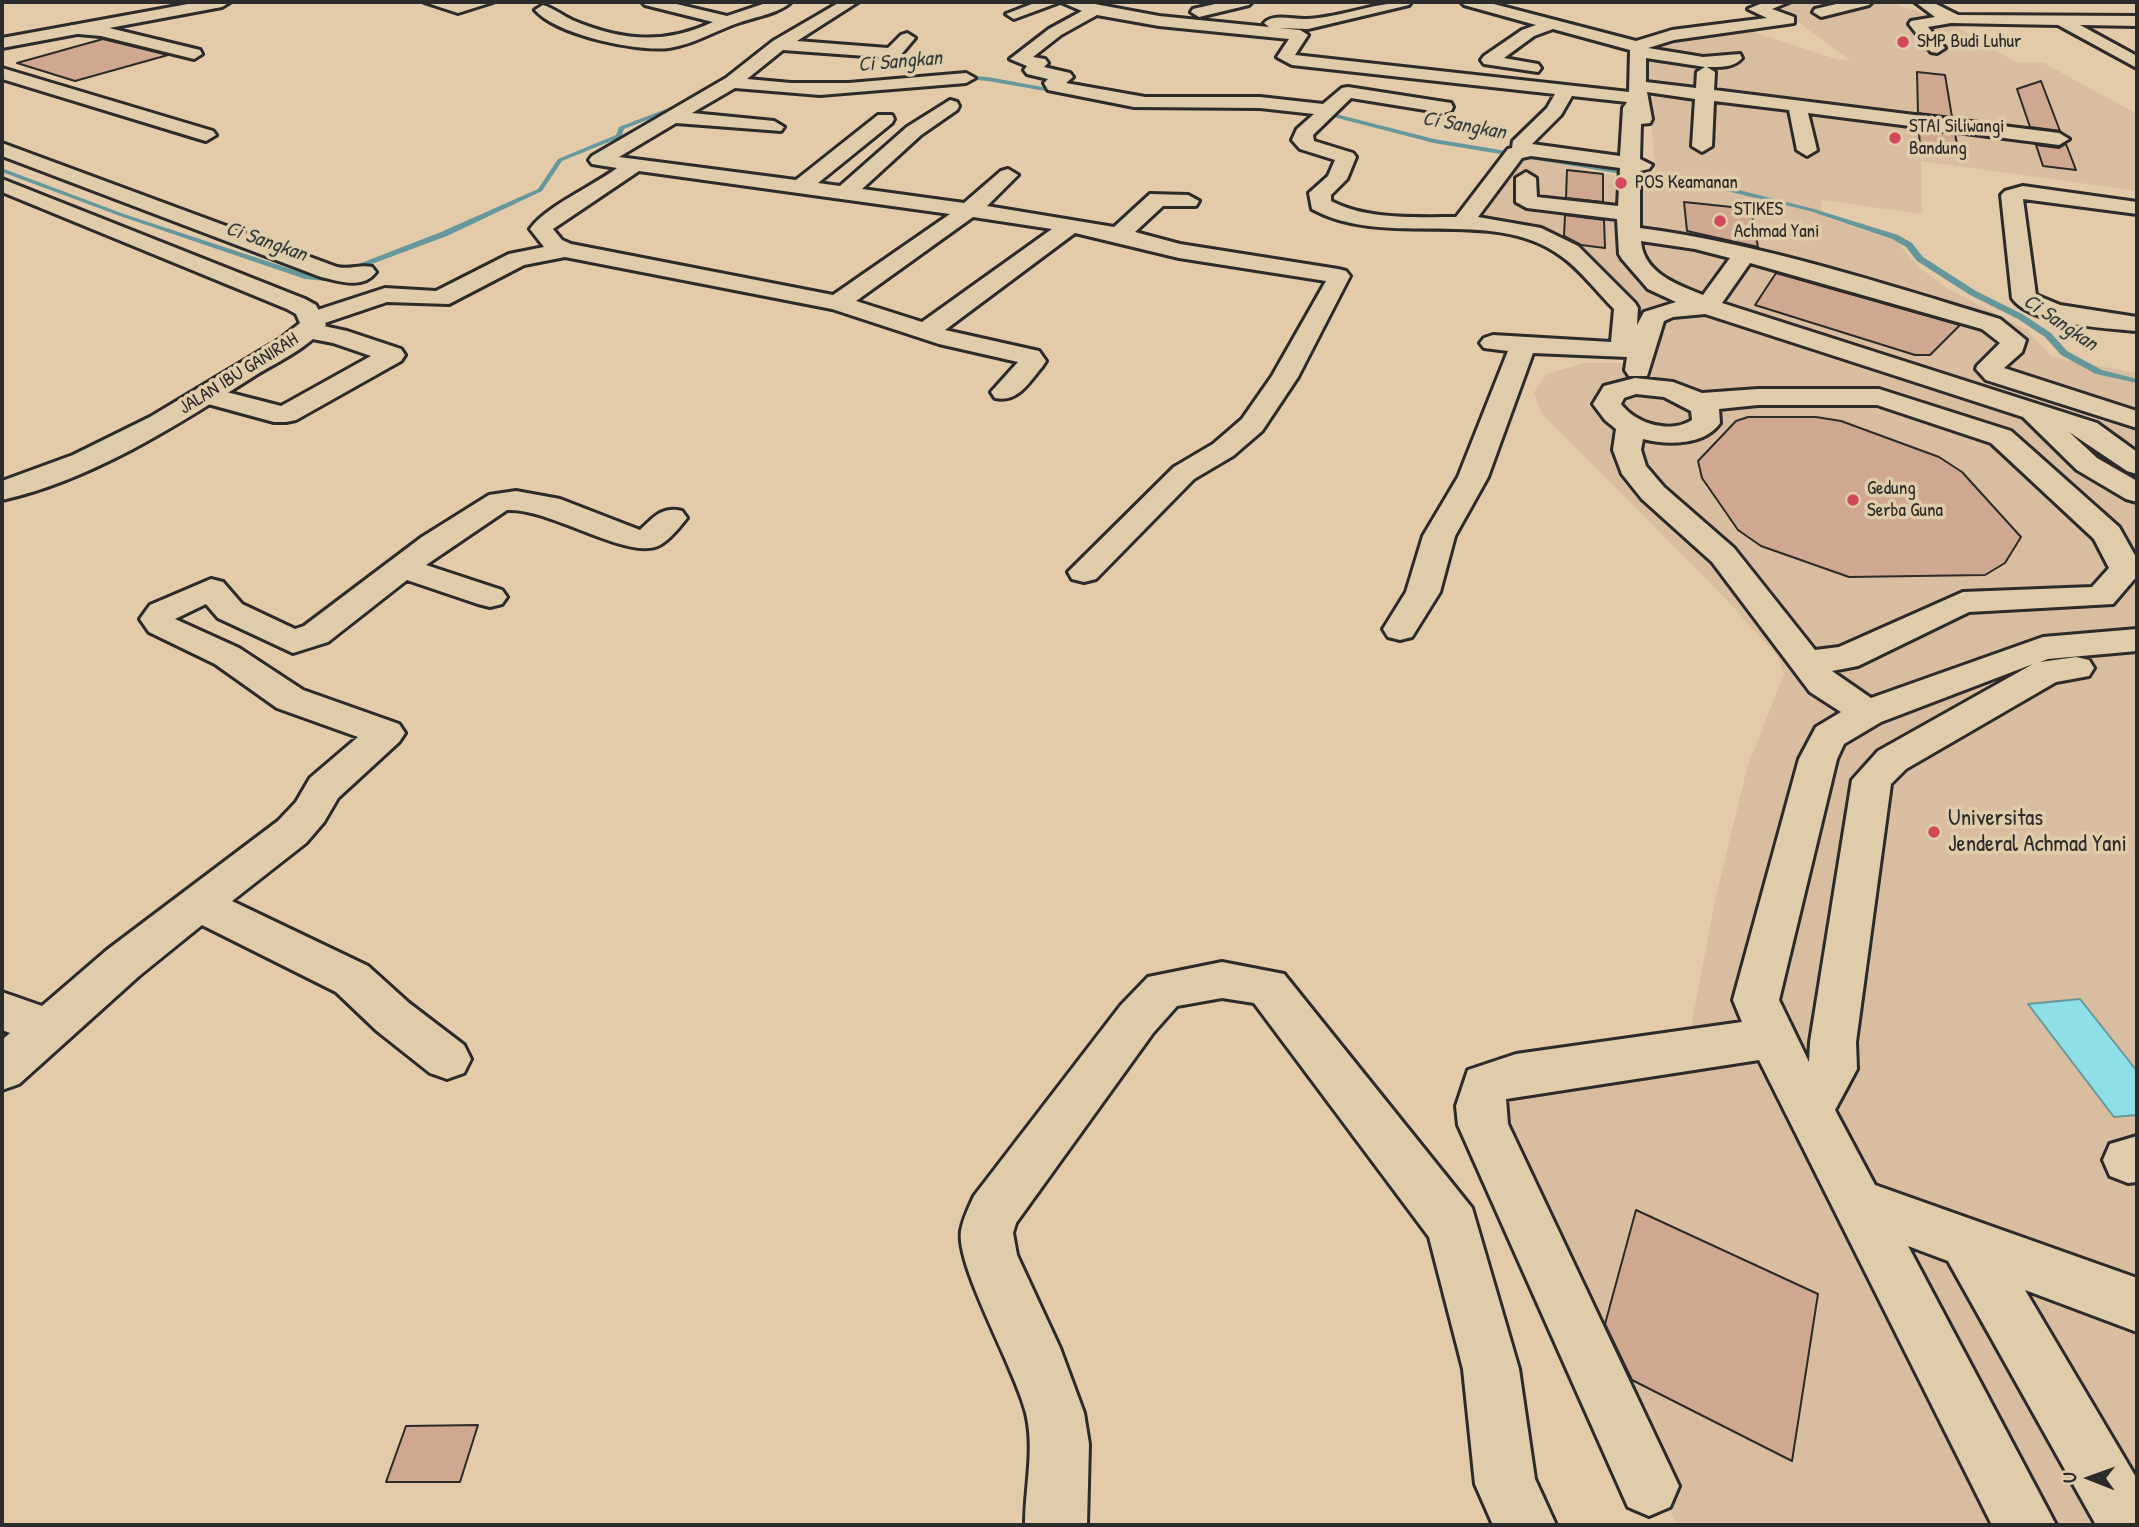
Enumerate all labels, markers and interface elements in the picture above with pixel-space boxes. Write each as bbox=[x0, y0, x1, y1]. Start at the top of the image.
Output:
place label: SMP Budi Luhur bbox=[1917, 31, 2021, 53]
marker: SMP Budi Luhur bbox=[1895, 34, 1911, 50]
water label: Ci Sangkan bbox=[857, 46, 943, 78]
water label: Ci Sangkan bbox=[1420, 106, 1508, 146]
place label: STAI Siliwangi Bandung bbox=[1909, 116, 2005, 160]
marker: STAI Siliwangi Bandung bbox=[1887, 130, 1903, 146]
place label: POS Keamanan bbox=[1635, 172, 1738, 194]
marker: POS Keamanan bbox=[1613, 175, 1629, 191]
place label: STIKES Achmad Yani bbox=[1734, 199, 1819, 243]
marker: STIKES Achmad Yani bbox=[1712, 213, 1728, 229]
water label: Ci Sangkan bbox=[222, 216, 310, 268]
water label: Ci Sangkan bbox=[2018, 289, 2102, 357]
street label: JALAN IBU GANIRAH bbox=[175, 328, 303, 420]
place label: Gedung Serba Guna bbox=[1867, 478, 1943, 522]
marker: Gedung Serba Guna bbox=[1845, 492, 1861, 508]
place label: Universitas Jenderal Achmad Yani bbox=[1948, 805, 2127, 859]
marker: Universitas Jenderal Achmad Yani bbox=[1926, 824, 1942, 840]
north arrow bbox=[2055, 1443, 2125, 1513]
text: U bbox=[2056, 1472, 2082, 1483]

